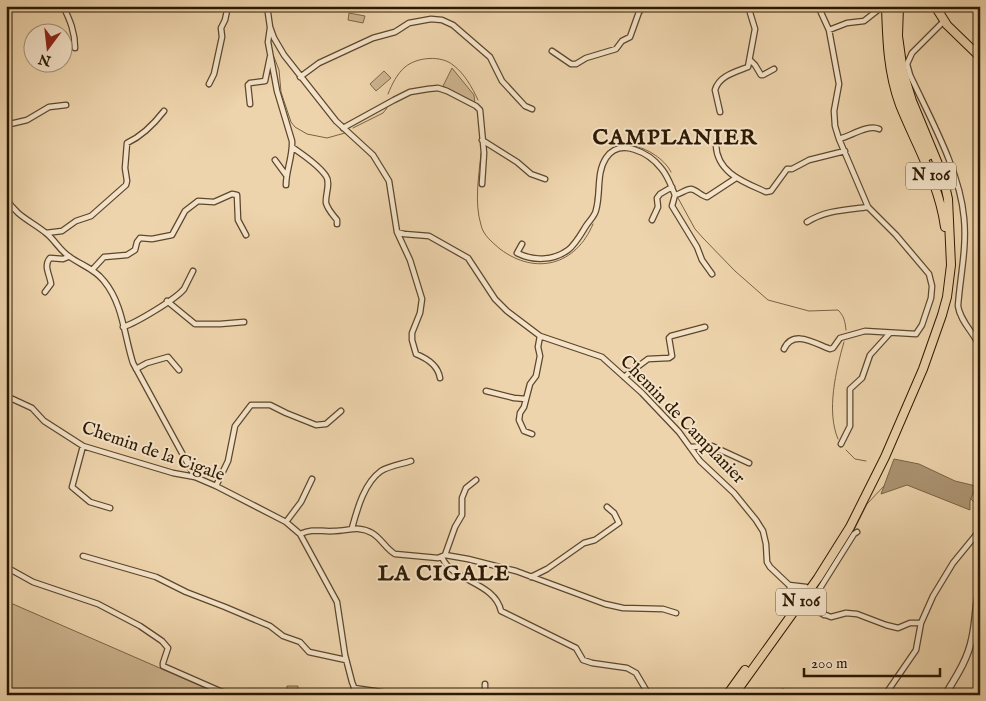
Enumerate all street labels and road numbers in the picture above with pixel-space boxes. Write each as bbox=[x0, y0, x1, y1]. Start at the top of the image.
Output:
road number: N 106 bbox=[906, 162, 956, 190]
street label: Chemin de Camplanier bbox=[614, 351, 750, 490]
street label: Chemin de la Cigale bbox=[79, 417, 227, 487]
road number: N 106 bbox=[776, 588, 826, 616]

